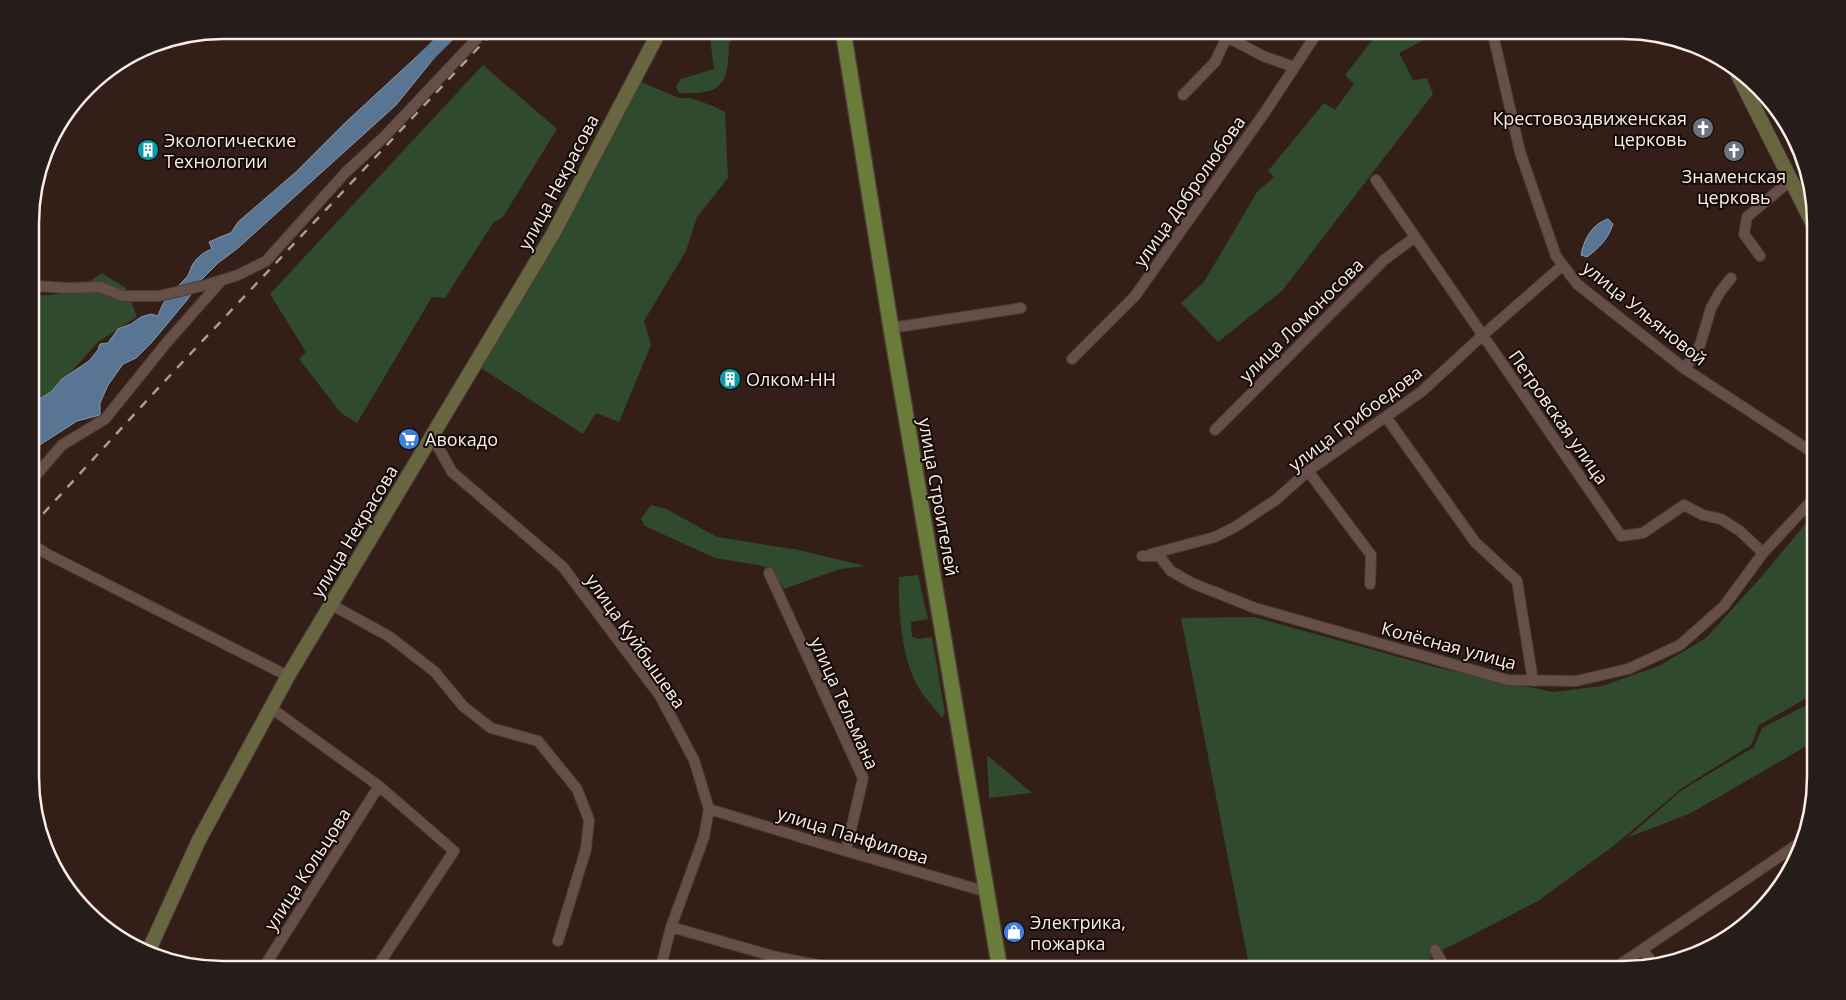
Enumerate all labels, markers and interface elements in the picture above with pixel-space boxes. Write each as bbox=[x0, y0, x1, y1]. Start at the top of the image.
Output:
place label: Крестовоздвиженская церковь bbox=[1492, 106, 1687, 151]
street label: улица Некрасова bbox=[512, 110, 604, 254]
street label: улица Добролюбова bbox=[1128, 111, 1250, 271]
church icon: Крестовоздвиженская церковь bbox=[1691, 116, 1715, 140]
place label: Экологические Технологии bbox=[164, 128, 296, 173]
building icon: Экологические Технологии bbox=[136, 138, 160, 162]
church icon: Знаменская церковь bbox=[1722, 139, 1746, 163]
place label: Знаменская церковь bbox=[1682, 164, 1786, 209]
street label: улица Ломоносова bbox=[1234, 253, 1368, 387]
street label: улица Ульяновой bbox=[1578, 255, 1712, 371]
street label: Петровская улица bbox=[1504, 345, 1614, 489]
street label: улица Грибоедова bbox=[1283, 360, 1427, 476]
building icon: Олком-НН bbox=[718, 367, 742, 391]
place label: Олком-НН bbox=[746, 367, 836, 391]
street label: улица Строителей bbox=[913, 416, 965, 578]
supermarket icon: Авокадо bbox=[397, 427, 421, 451]
place label: Авокадо bbox=[425, 427, 498, 451]
street label: улица Некрасова bbox=[305, 460, 403, 602]
street label: улица Куйбышева bbox=[581, 569, 691, 713]
street label: Колёсная улица bbox=[1379, 615, 1519, 675]
street label: улица Тельмана bbox=[805, 633, 885, 773]
street label: улица Панфилова bbox=[774, 801, 932, 869]
street label: улица Кольцова bbox=[258, 803, 356, 935]
place label: Электрика, пожарка bbox=[1030, 910, 1126, 955]
shop icon: Электрика, пожарка bbox=[1002, 920, 1026, 944]

